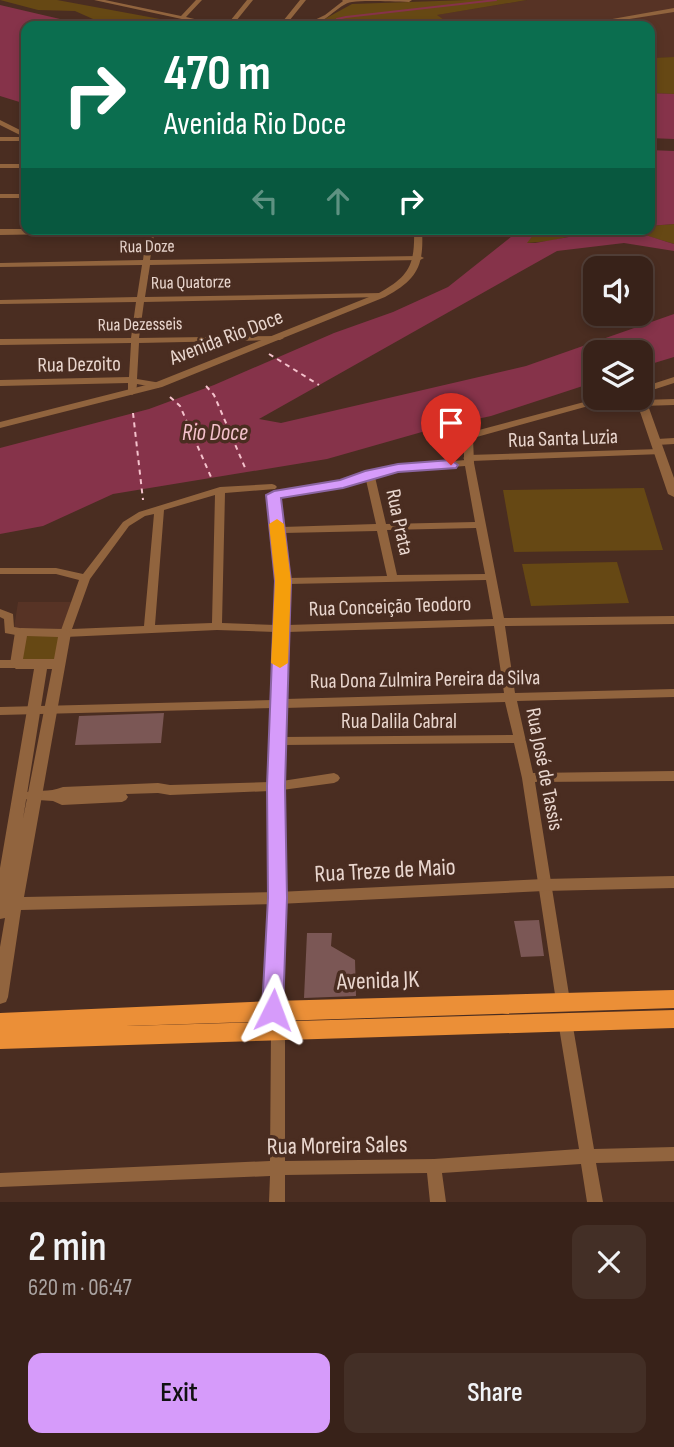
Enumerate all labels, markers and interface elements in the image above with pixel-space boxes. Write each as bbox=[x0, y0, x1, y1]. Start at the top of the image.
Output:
text: 470 m bbox=[164, 45, 271, 104]
icon: right bbox=[49, 49, 140, 140]
text: Avenida Rio Doce bbox=[164, 105, 346, 144]
icon: left bbox=[246, 182, 284, 220]
icon: ahead bbox=[319, 182, 357, 220]
icon: right bbox=[392, 182, 430, 220]
street label: Rua Doze bbox=[119, 236, 175, 257]
map controls bbox=[583, 256, 653, 410]
button: sound bbox=[583, 256, 653, 326]
street label: Rua Quatorze bbox=[151, 271, 231, 294]
street label: Avenida Rio Doce bbox=[165, 304, 287, 371]
street label: Rua Dezesseis bbox=[97, 313, 183, 336]
button: layers bbox=[583, 340, 653, 410]
street label: Rua Dezoito bbox=[37, 351, 121, 378]
pin bbox=[421, 393, 481, 465]
icon: arrive bbox=[432, 404, 470, 442]
water label: Rio Doce bbox=[182, 419, 248, 447]
street label: Rua Santa Luzia bbox=[508, 424, 618, 453]
street label: Rua Prata bbox=[380, 487, 419, 557]
street label: Rua Conceição Teodoro bbox=[308, 591, 472, 622]
street label: Rua Dona Zulmira Pereira da Silva bbox=[310, 665, 540, 694]
street label: Rua José de Tassis bbox=[520, 706, 569, 832]
street label: Rua Dalila Cabral bbox=[341, 709, 457, 734]
street label: Rua Treze de Maio bbox=[314, 852, 456, 889]
street label: Avenida JK bbox=[335, 965, 420, 996]
position arrow bbox=[236, 973, 310, 1047]
street label: Rua Moreira Sales bbox=[266, 1130, 408, 1161]
text: 2 min bbox=[28, 1222, 107, 1273]
button: close bbox=[572, 1225, 646, 1299]
text: 620 m · 06:47 bbox=[28, 1274, 132, 1302]
button: Exit bbox=[28, 1353, 330, 1433]
button: Share bbox=[344, 1353, 646, 1433]

